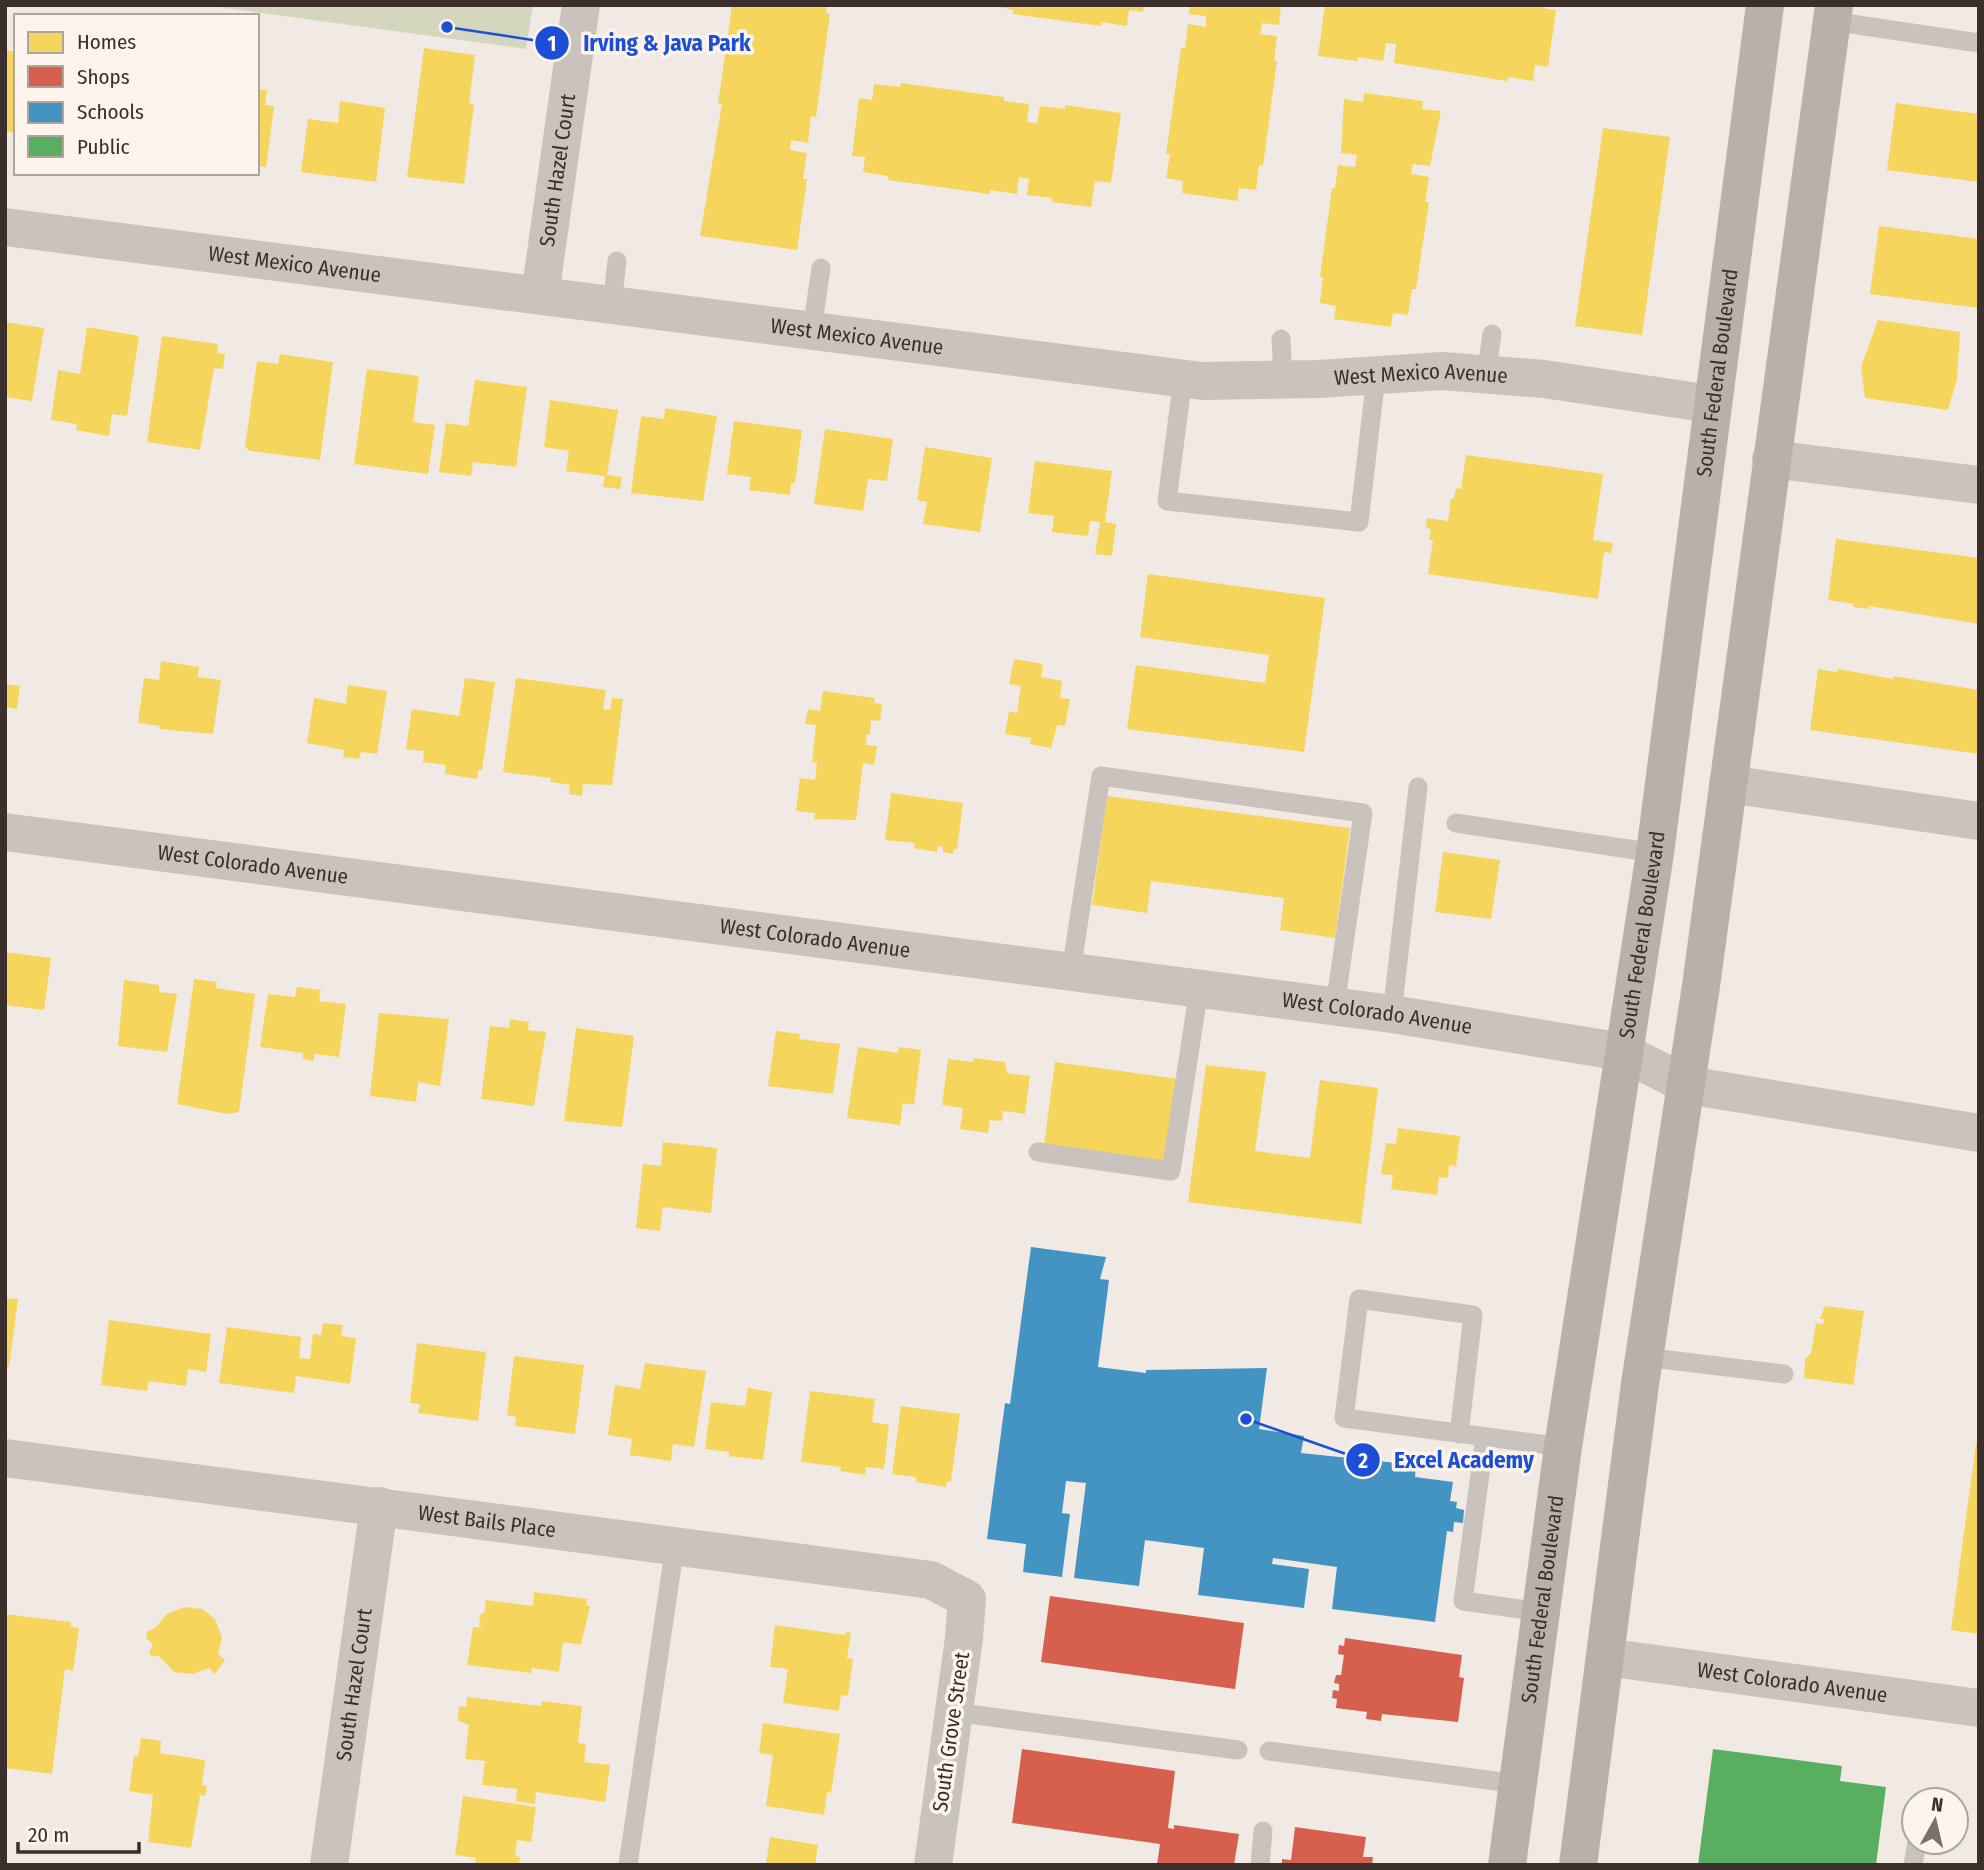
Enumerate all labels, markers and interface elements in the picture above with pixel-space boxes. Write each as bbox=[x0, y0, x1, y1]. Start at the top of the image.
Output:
legend bbox=[14, 14, 259, 175]
callout: Irving & Java Park bbox=[534, 21, 765, 65]
text: Homes bbox=[77, 29, 136, 55]
text: Irving & Java Park bbox=[583, 29, 751, 57]
text: 1 bbox=[548, 31, 556, 57]
text: Shops bbox=[77, 64, 130, 90]
street label: South Hazel Court bbox=[534, 92, 581, 248]
text: Schools bbox=[77, 99, 144, 125]
text: Public bbox=[77, 134, 129, 160]
street label: West Mexico Avenue bbox=[207, 240, 383, 288]
street label: South Federal Boulevard bbox=[1691, 267, 1744, 479]
street label: West Mexico Avenue bbox=[769, 313, 945, 361]
street label: West Mexico Avenue bbox=[1333, 358, 1509, 391]
street label: South Federal Boulevard bbox=[1613, 829, 1671, 1040]
street label: West Colorado Avenue bbox=[156, 839, 350, 890]
street label: West Colorado Avenue bbox=[718, 913, 912, 964]
street label: West Colorado Avenue bbox=[1280, 987, 1474, 1040]
callout: Excel Academy bbox=[1345, 1438, 1548, 1482]
text: Excel Academy bbox=[1394, 1446, 1535, 1474]
text: 2 bbox=[1357, 1448, 1368, 1474]
street label: South Federal Boulevard bbox=[1516, 1494, 1569, 1705]
street label: West Bails Place bbox=[416, 1500, 557, 1543]
street label: South Hazel Court bbox=[331, 1607, 378, 1763]
street label: South Grove Street bbox=[927, 1650, 975, 1814]
street label: West Colorado Avenue bbox=[1695, 1657, 1889, 1708]
north arrow bbox=[1900, 1786, 1970, 1856]
text: N bbox=[1930, 1792, 1945, 1817]
scale bar bbox=[18, 1811, 138, 1855]
text: 20 m bbox=[28, 1822, 69, 1848]

